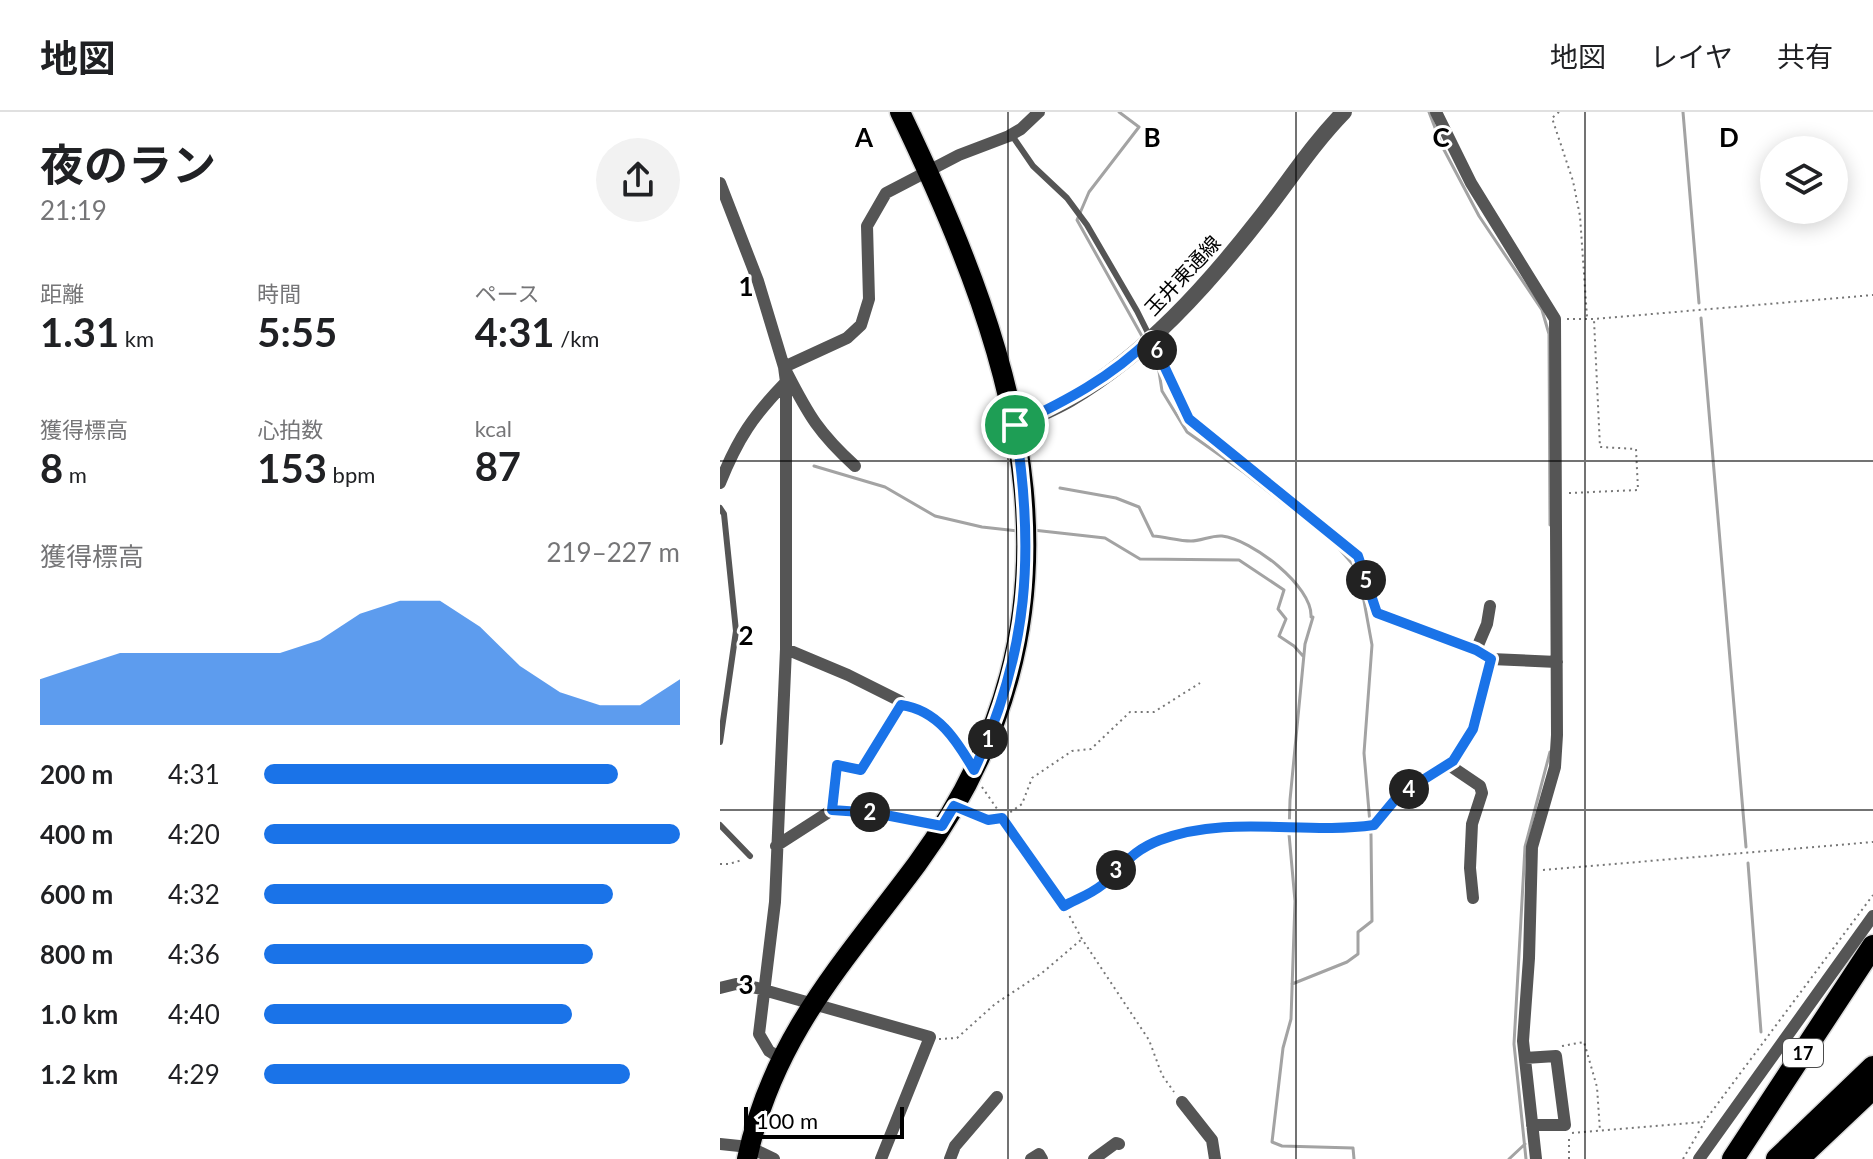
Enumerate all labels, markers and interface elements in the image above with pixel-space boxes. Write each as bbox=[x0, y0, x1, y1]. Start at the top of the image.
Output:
text: 地図 bbox=[40, 34, 116, 80]
text: 地図 bbox=[1550, 39, 1606, 73]
text: レイヤ bbox=[1650, 39, 1733, 73]
text: 共有 bbox=[1777, 39, 1833, 73]
text: A bbox=[854, 121, 874, 153]
text: B bbox=[1143, 121, 1161, 153]
text: C bbox=[1432, 121, 1450, 153]
text: D bbox=[1719, 121, 1739, 153]
map controls bbox=[1760, 136, 1848, 224]
button: layers bbox=[1760, 136, 1848, 224]
text: 夜のラン bbox=[40, 138, 216, 190]
button: share bbox=[596, 138, 680, 222]
text: 21:19 bbox=[40, 194, 107, 226]
street label: 玉井東通線 bbox=[1139, 230, 1225, 320]
text: 1 bbox=[738, 270, 754, 302]
text: 距離 bbox=[40, 280, 84, 307]
text: 時間 bbox=[257, 280, 301, 307]
text: ペース bbox=[475, 280, 540, 307]
text: 1.31 bbox=[40, 308, 119, 356]
text: 5:55 bbox=[257, 308, 337, 356]
text: 4:31 bbox=[475, 308, 555, 356]
text: km bbox=[119, 325, 154, 352]
text: /km bbox=[555, 325, 599, 352]
pin: 6 bbox=[1137, 330, 1177, 370]
text: 6 bbox=[1151, 336, 1163, 363]
pin bbox=[981, 391, 1049, 459]
icon: arrive bbox=[993, 403, 1037, 447]
text: kcal bbox=[475, 415, 512, 442]
text: 獲得標高 bbox=[40, 416, 128, 443]
text: 心拍数 bbox=[257, 416, 323, 443]
text: 87 bbox=[475, 442, 521, 490]
text: 8 bbox=[40, 444, 63, 492]
text: 153 bbox=[257, 444, 327, 492]
text: m bbox=[63, 461, 87, 488]
text: bpm bbox=[327, 461, 375, 488]
text: 219–227 m bbox=[546, 536, 680, 568]
text: 獲得標高 bbox=[40, 540, 144, 572]
pin: 5 bbox=[1346, 560, 1386, 600]
text: 5 bbox=[1360, 566, 1372, 593]
text: 2 bbox=[738, 619, 754, 651]
pin: 1 bbox=[968, 719, 1008, 759]
text: 1 bbox=[982, 725, 994, 752]
text: 200 m bbox=[40, 758, 113, 790]
text: 4:31 bbox=[168, 758, 220, 790]
pin: 4 bbox=[1389, 769, 1429, 809]
text: 4 bbox=[1403, 775, 1415, 802]
pin: 2 bbox=[850, 792, 890, 832]
text: 2 bbox=[864, 798, 876, 825]
text: 400 m bbox=[40, 818, 113, 850]
text: 4:20 bbox=[168, 818, 220, 850]
pin: 3 bbox=[1096, 850, 1136, 890]
text: 3 bbox=[1110, 856, 1122, 883]
text: 600 m bbox=[40, 878, 113, 910]
text: 4:32 bbox=[168, 878, 220, 910]
text: 800 m bbox=[40, 938, 113, 970]
text: 4:36 bbox=[168, 938, 220, 970]
text: 3 bbox=[738, 968, 754, 1000]
text: 1.0 km bbox=[40, 998, 118, 1030]
text: 4:40 bbox=[168, 998, 220, 1030]
road number: 17 bbox=[1783, 1039, 1823, 1067]
text: 1.2 km bbox=[40, 1058, 118, 1090]
text: 4:29 bbox=[168, 1058, 220, 1090]
scale bar bbox=[744, 1103, 904, 1139]
text: 100 m bbox=[756, 1107, 818, 1134]

